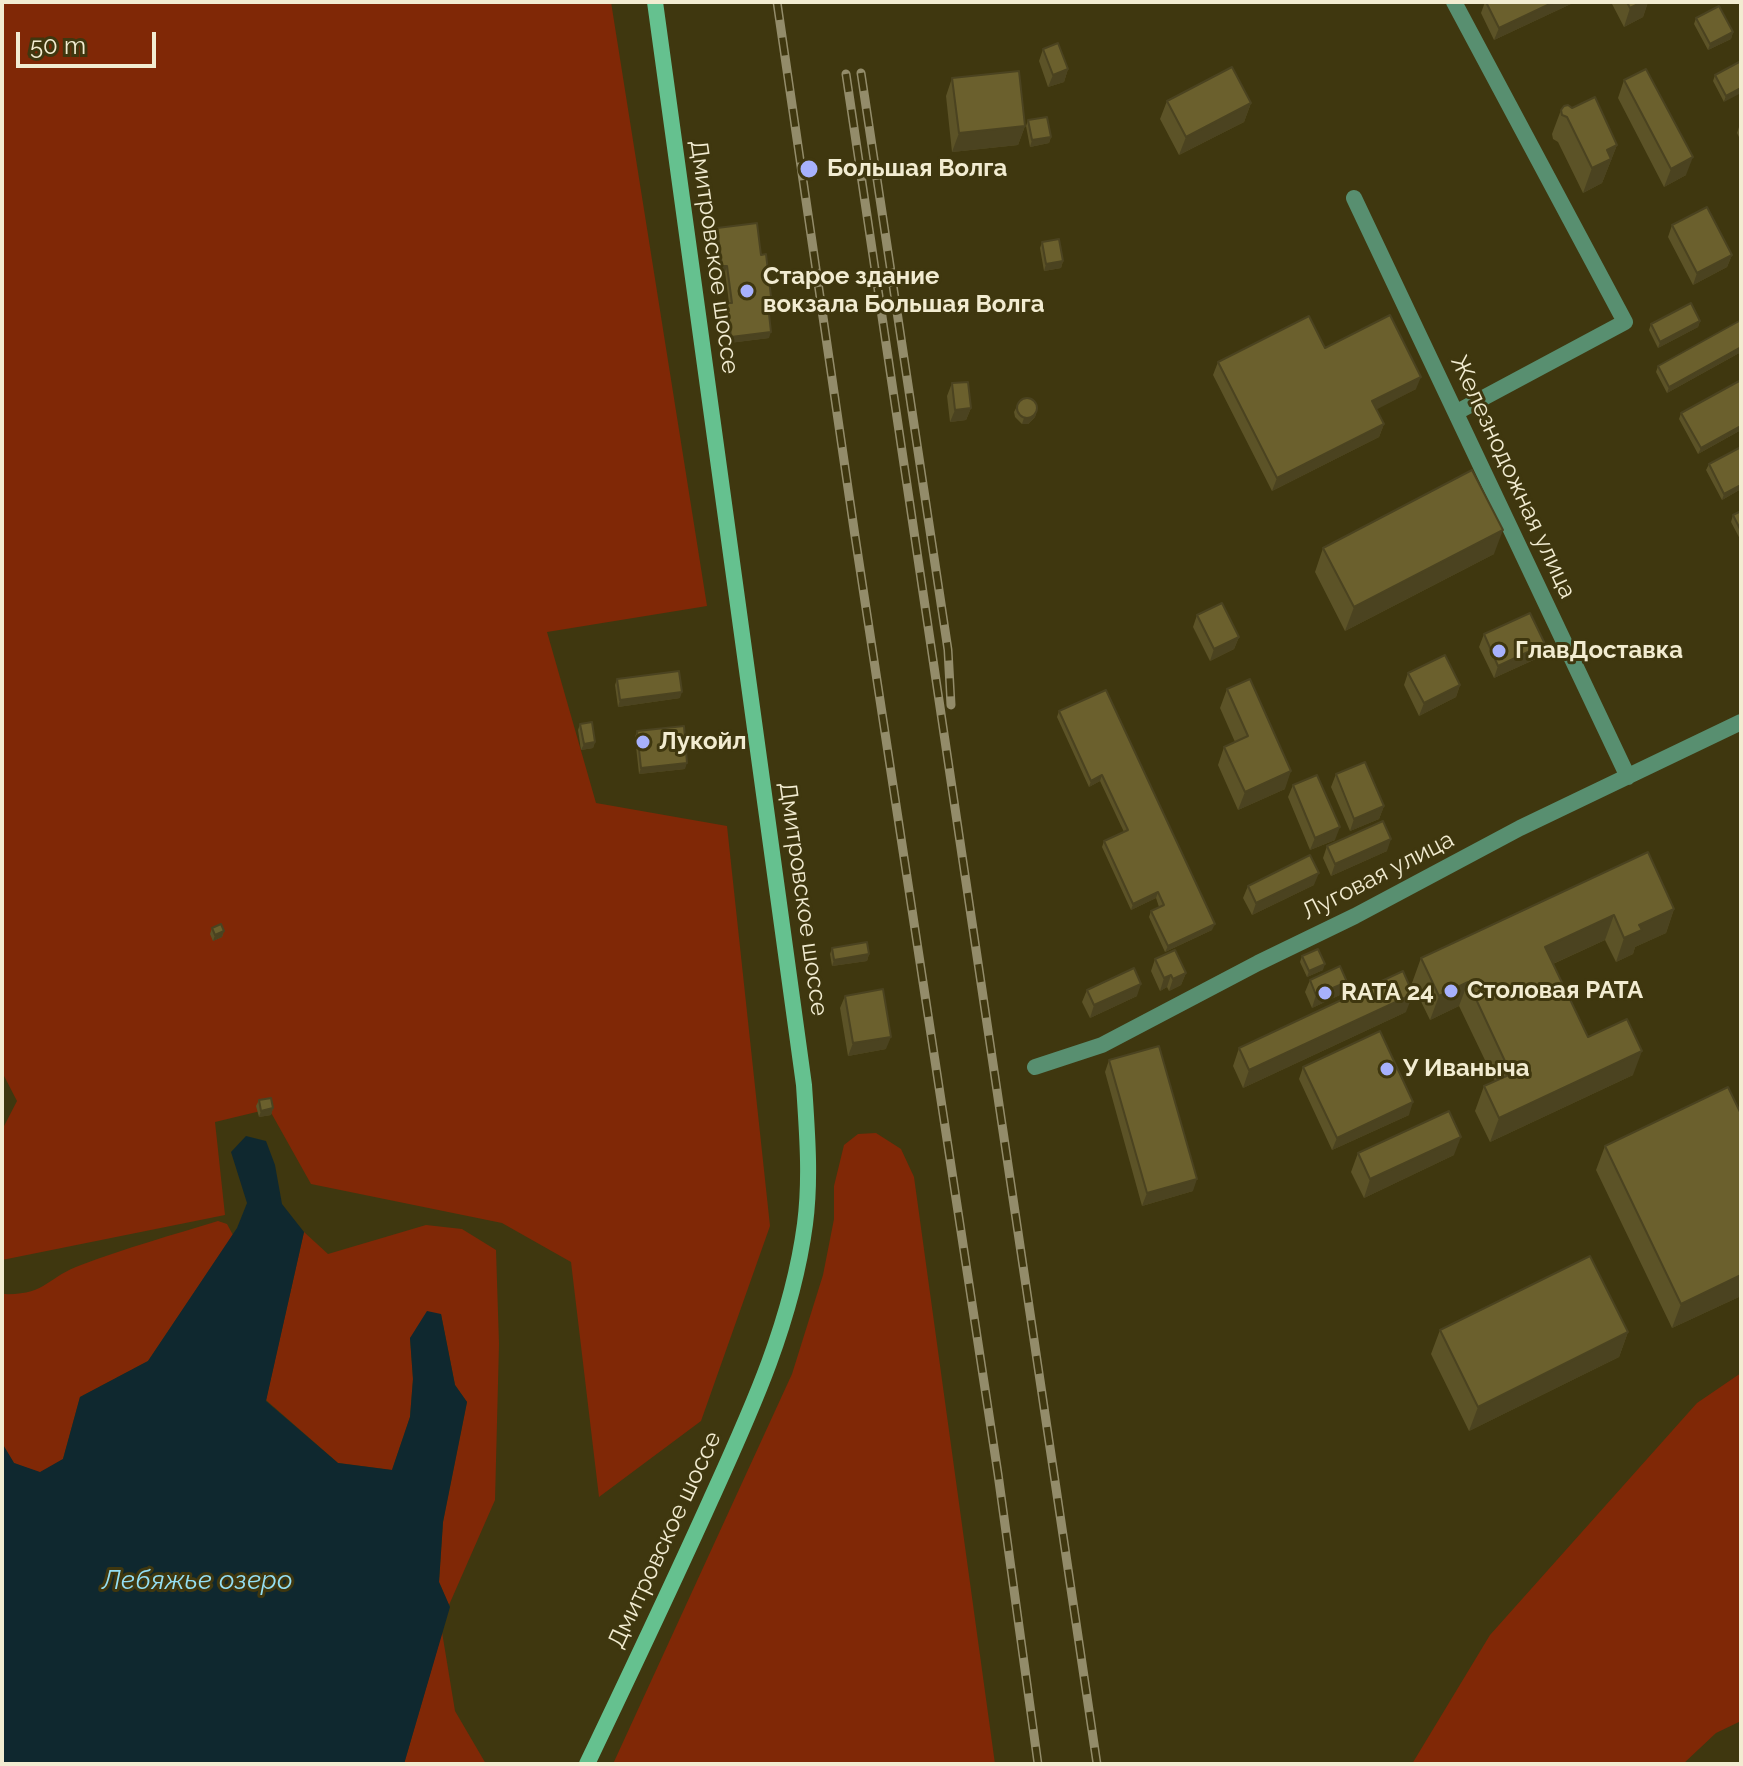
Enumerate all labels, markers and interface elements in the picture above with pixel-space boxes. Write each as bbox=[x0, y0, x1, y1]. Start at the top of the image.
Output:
scale bar bbox=[20, 16, 160, 66]
text: 50 m bbox=[30, 31, 86, 60]
street label: Дмитровское шоссе bbox=[683, 138, 745, 376]
place label: Большая Волга bbox=[827, 155, 1007, 183]
marker: Большая Волга bbox=[798, 158, 820, 180]
place label: Старое здание вокзала Большая Волга bbox=[763, 263, 1044, 319]
marker: Старое здание вокзала Большая Волга bbox=[738, 282, 756, 300]
street label: Железнодожная улица bbox=[1444, 351, 1582, 603]
place label: ГлавДоставка bbox=[1515, 637, 1683, 665]
marker: ГлавДоставка bbox=[1490, 642, 1508, 660]
place label: Лукойл bbox=[659, 728, 746, 756]
marker: Лукойл bbox=[634, 733, 652, 751]
street label: Дмитровское шоссе bbox=[772, 780, 834, 1018]
street label: Луговая улица bbox=[1297, 825, 1459, 927]
place label: Столовая РАТА bbox=[1467, 977, 1643, 1005]
place label: RATA 24 bbox=[1341, 979, 1434, 1007]
marker: Столовая РАТА bbox=[1442, 982, 1460, 1000]
marker: RATA 24 bbox=[1316, 984, 1334, 1002]
place label: У Иваныча bbox=[1403, 1055, 1530, 1083]
marker: У Иваныча bbox=[1378, 1060, 1396, 1078]
street label: Дмитровское шоссе bbox=[602, 1427, 728, 1653]
water label: Лебяжье озеро bbox=[102, 1565, 292, 1597]

